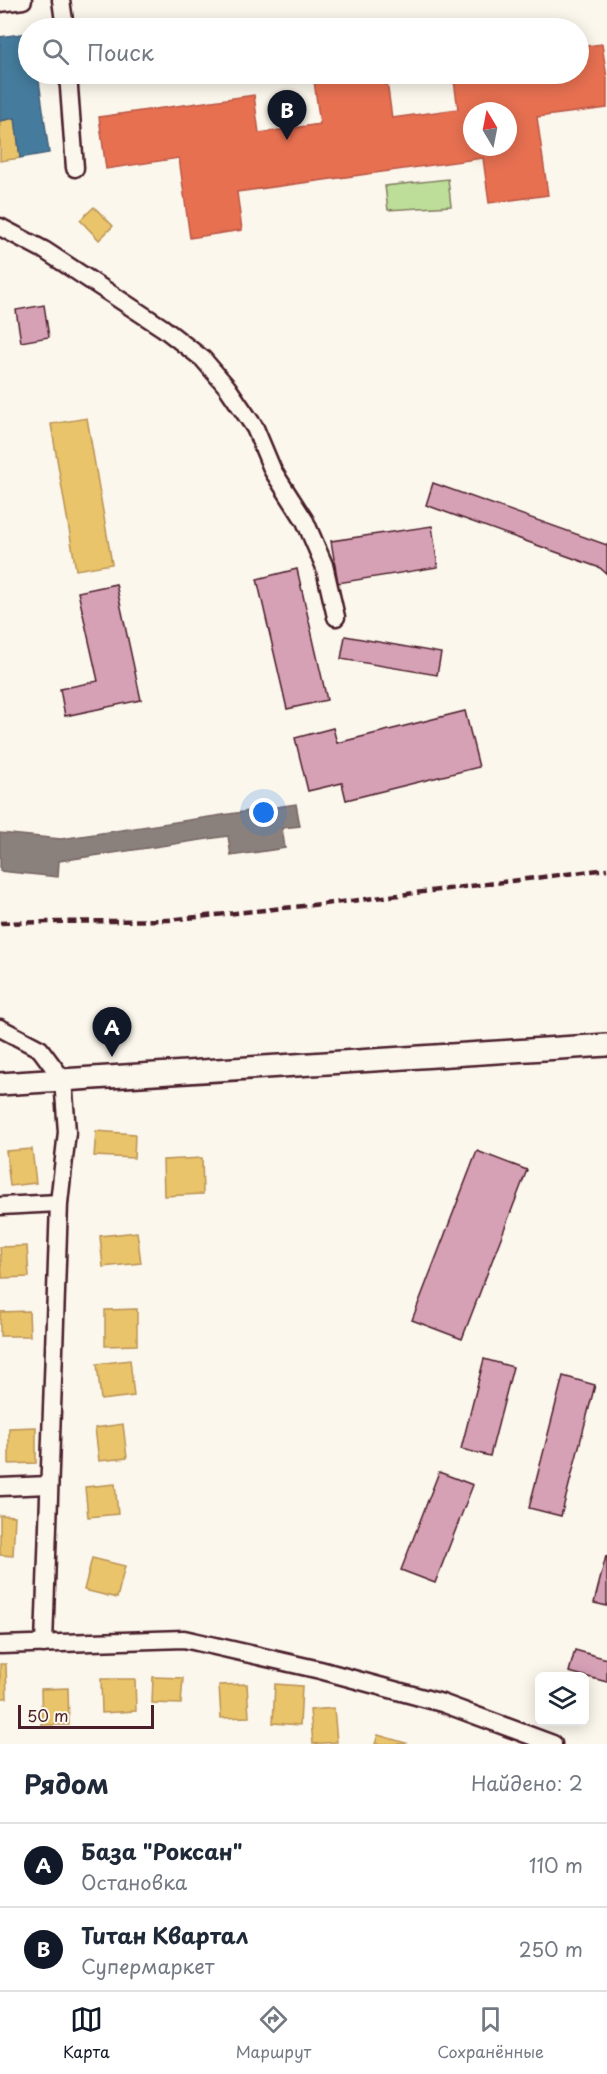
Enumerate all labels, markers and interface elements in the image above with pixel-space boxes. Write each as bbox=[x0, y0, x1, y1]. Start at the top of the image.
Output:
search box bbox=[18, 18, 589, 84]
icon: search bbox=[39, 35, 72, 68]
text: Поиск bbox=[87, 35, 154, 68]
pin: B bbox=[268, 90, 306, 140]
north arrow bbox=[463, 102, 517, 156]
your location bbox=[249, 798, 278, 827]
pin: A bbox=[92, 1008, 132, 1057]
map controls bbox=[535, 1672, 589, 1726]
button: layers bbox=[535, 1672, 589, 1726]
scale bar bbox=[18, 1702, 154, 1730]
text: 50 m bbox=[27, 1703, 68, 1727]
text: Рядом bbox=[24, 1764, 109, 1803]
text: Найдено: 2 bbox=[471, 1768, 583, 1798]
text: База "Роксан" bbox=[81, 1834, 243, 1867]
text: A bbox=[36, 1850, 51, 1880]
text: 110 m bbox=[529, 1850, 583, 1880]
text: Остановка bbox=[81, 1867, 187, 1897]
text: Титан Квартал bbox=[81, 1918, 248, 1951]
text: B bbox=[37, 1934, 50, 1964]
text: 250 m bbox=[519, 1934, 583, 1964]
text: Супермаркет bbox=[81, 1951, 214, 1981]
tab: Карта bbox=[63, 2003, 110, 2063]
tab: Маршрут bbox=[236, 2003, 311, 2063]
tab: Сохранённые bbox=[437, 2003, 544, 2063]

